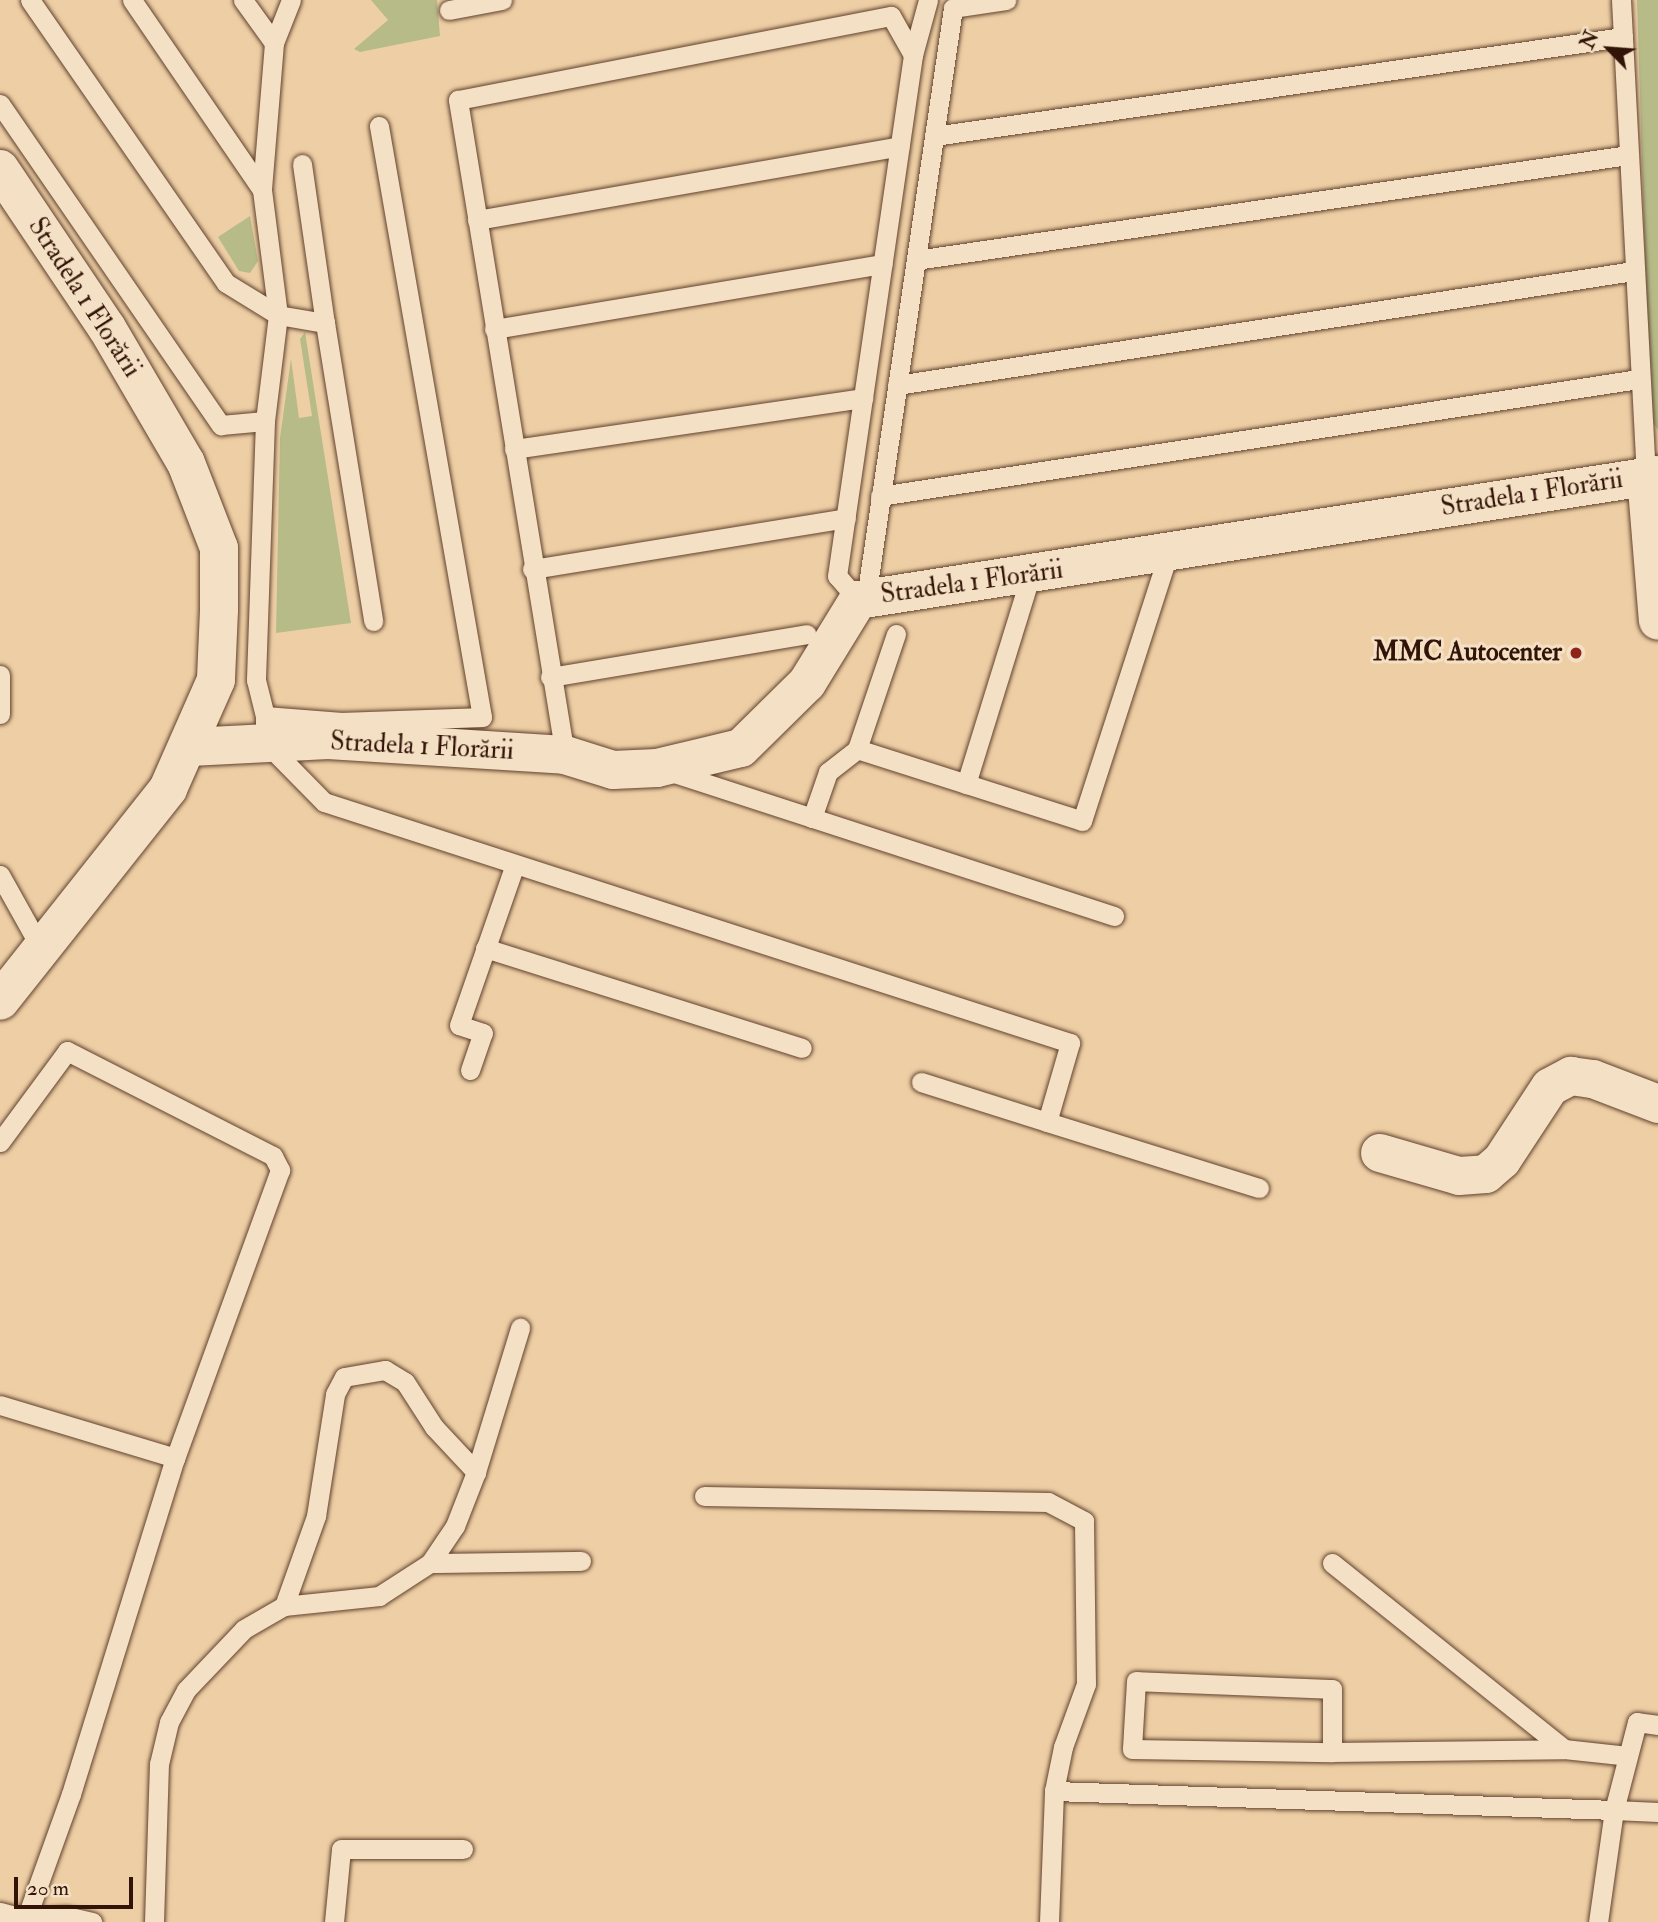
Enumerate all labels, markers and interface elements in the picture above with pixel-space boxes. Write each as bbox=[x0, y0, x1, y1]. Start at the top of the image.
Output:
north arrow bbox=[1574, 14, 1644, 84]
text: N bbox=[1575, 27, 1604, 53]
street label: Stradela 1 Florării bbox=[21, 212, 147, 384]
street label: Stradela 1 Florării bbox=[1439, 464, 1625, 524]
street label: Stradela 1 Florării bbox=[879, 555, 1065, 611]
place label: MMC Autocenter bbox=[1373, 637, 1562, 669]
marker: MMC Autocenter bbox=[1568, 645, 1584, 661]
street label: Stradela 1 Florării bbox=[329, 727, 515, 767]
scale bar bbox=[18, 1862, 136, 1906]
text: 20 m bbox=[27, 1875, 69, 1902]

